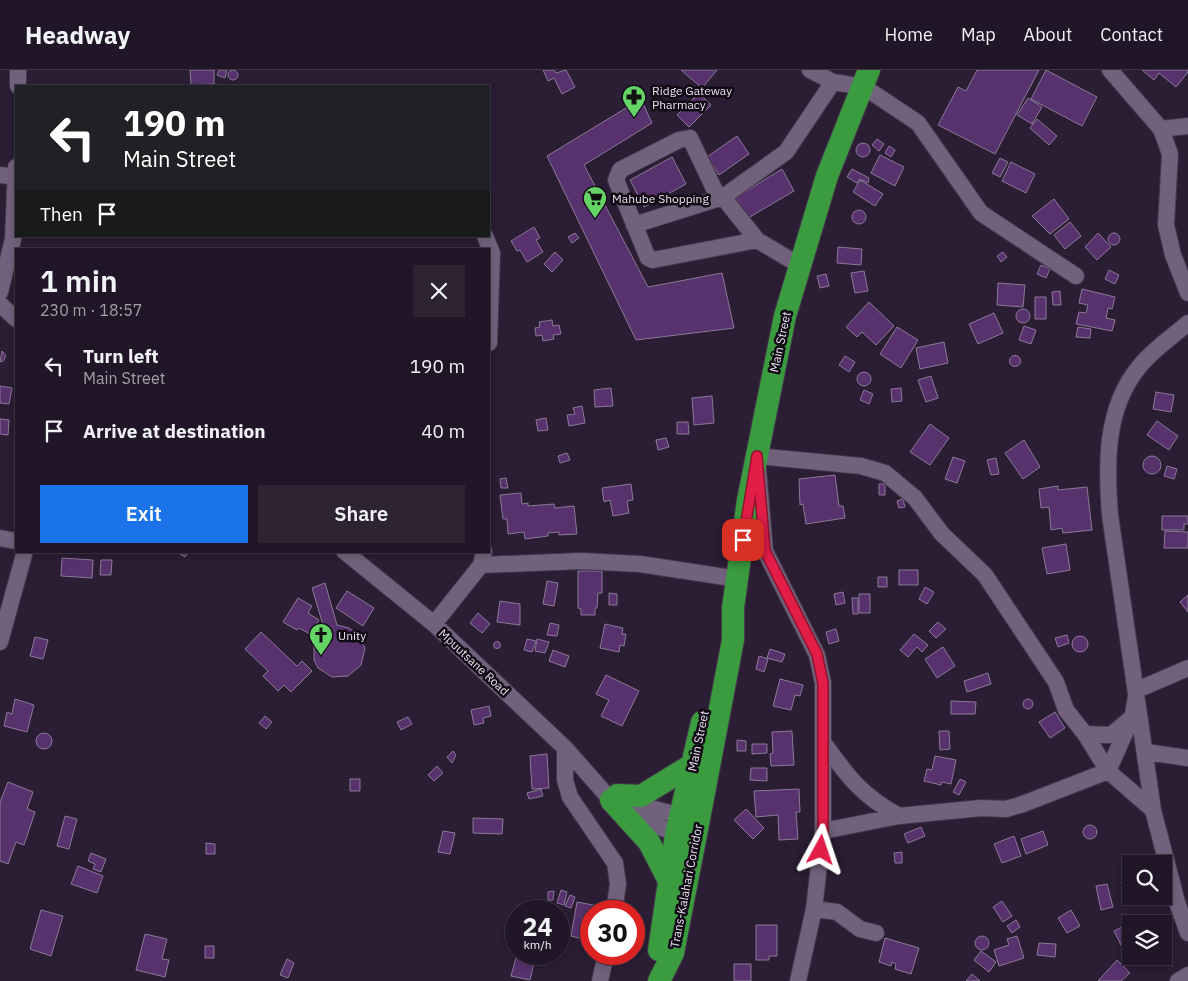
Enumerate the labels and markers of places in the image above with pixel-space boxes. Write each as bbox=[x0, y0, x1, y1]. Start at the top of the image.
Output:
place label: Ridge Gateway Pharmacy bbox=[652, 83, 732, 112]
pharmacy icon: Ridge Gateway Pharmacy bbox=[621, 84, 647, 118]
supermarket icon: Mahube Shopping bbox=[582, 185, 608, 219]
place label: Mahube Shopping bbox=[612, 191, 709, 206]
pin bbox=[722, 519, 764, 561]
church icon: Unity bbox=[308, 622, 334, 656]
place label: Unity bbox=[338, 628, 366, 643]

